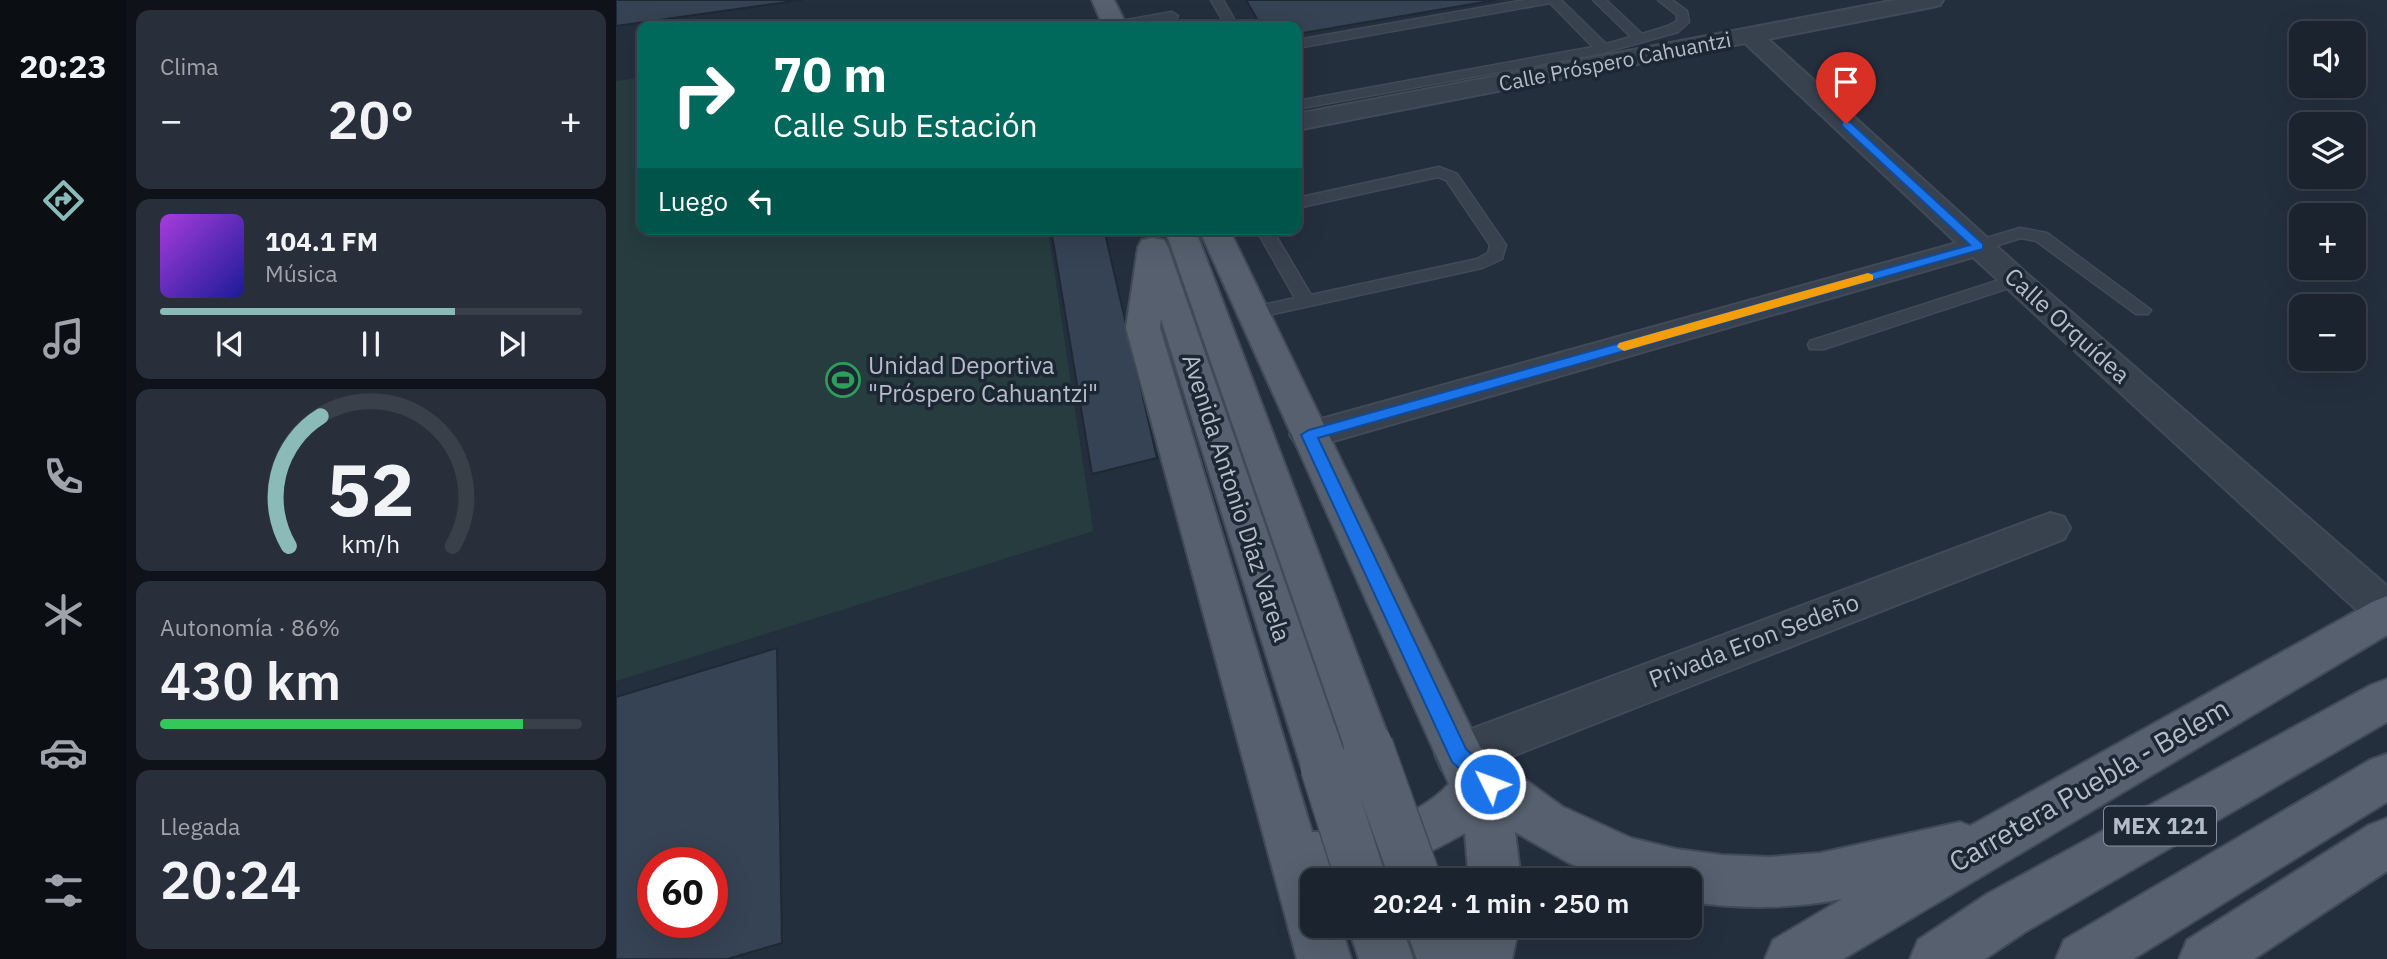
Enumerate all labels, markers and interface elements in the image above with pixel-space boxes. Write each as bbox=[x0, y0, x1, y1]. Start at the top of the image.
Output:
map controls bbox=[2289, 21, 2366, 371]
button: sound bbox=[2289, 21, 2366, 98]
street label: Calle Próspero Cahuantzi bbox=[1496, 25, 1733, 97]
text: 70 m bbox=[773, 42, 887, 105]
text: 20:23 bbox=[19, 45, 107, 87]
icon: right bbox=[658, 49, 749, 140]
text: Clima bbox=[160, 51, 219, 81]
pin bbox=[1816, 52, 1876, 124]
icon: arrive bbox=[1827, 63, 1865, 101]
text: 20° bbox=[328, 86, 414, 153]
text: − bbox=[160, 95, 183, 144]
text: + bbox=[559, 95, 582, 144]
text: Calle Sub Estación bbox=[773, 104, 1038, 146]
button: layers bbox=[2289, 112, 2366, 189]
icon: directions bbox=[39, 176, 88, 225]
icon: left bbox=[742, 182, 780, 220]
text: Luego bbox=[658, 184, 728, 218]
button: + bbox=[2289, 203, 2366, 280]
text: 104.1 FM bbox=[265, 224, 378, 258]
text: Música bbox=[265, 258, 338, 288]
street label: Calle Orquídea bbox=[1998, 260, 2137, 390]
button: − bbox=[2289, 294, 2366, 371]
icon: music bbox=[39, 314, 88, 363]
icon: previous bbox=[211, 325, 249, 363]
icon: pause bbox=[352, 325, 390, 363]
icon: next bbox=[493, 325, 531, 363]
place label: Unidad Deportiva "Próspero Cahuantzi" bbox=[868, 349, 1098, 409]
street label: Avenida Antonio Díaz Varela bbox=[1175, 350, 1299, 646]
sports icon: Unidad Deportiva "Próspero Cahuantzi" bbox=[824, 361, 862, 399]
text: 52 bbox=[327, 441, 415, 536]
icon: phone bbox=[39, 452, 88, 501]
text: km/h bbox=[342, 526, 400, 559]
street label: Privada Eron Sedeño bbox=[1644, 585, 1863, 695]
icon: climate bbox=[39, 590, 88, 639]
text: Autonomía · 86% bbox=[160, 612, 340, 642]
text: 430 km bbox=[160, 647, 341, 714]
street label: Carretera Puebla - Belem bbox=[1942, 689, 2235, 880]
icon: car bbox=[39, 728, 88, 777]
position arrow bbox=[1453, 747, 1527, 821]
road number: MEX 121 bbox=[2104, 806, 2216, 846]
text: Llegada bbox=[160, 811, 240, 841]
text: 20:24 bbox=[160, 846, 301, 913]
speed limit sign: 60 bbox=[637, 847, 728, 938]
icon: filters bbox=[39, 866, 88, 915]
text: 20:24 · 1 min · 250 m bbox=[1373, 886, 1629, 920]

